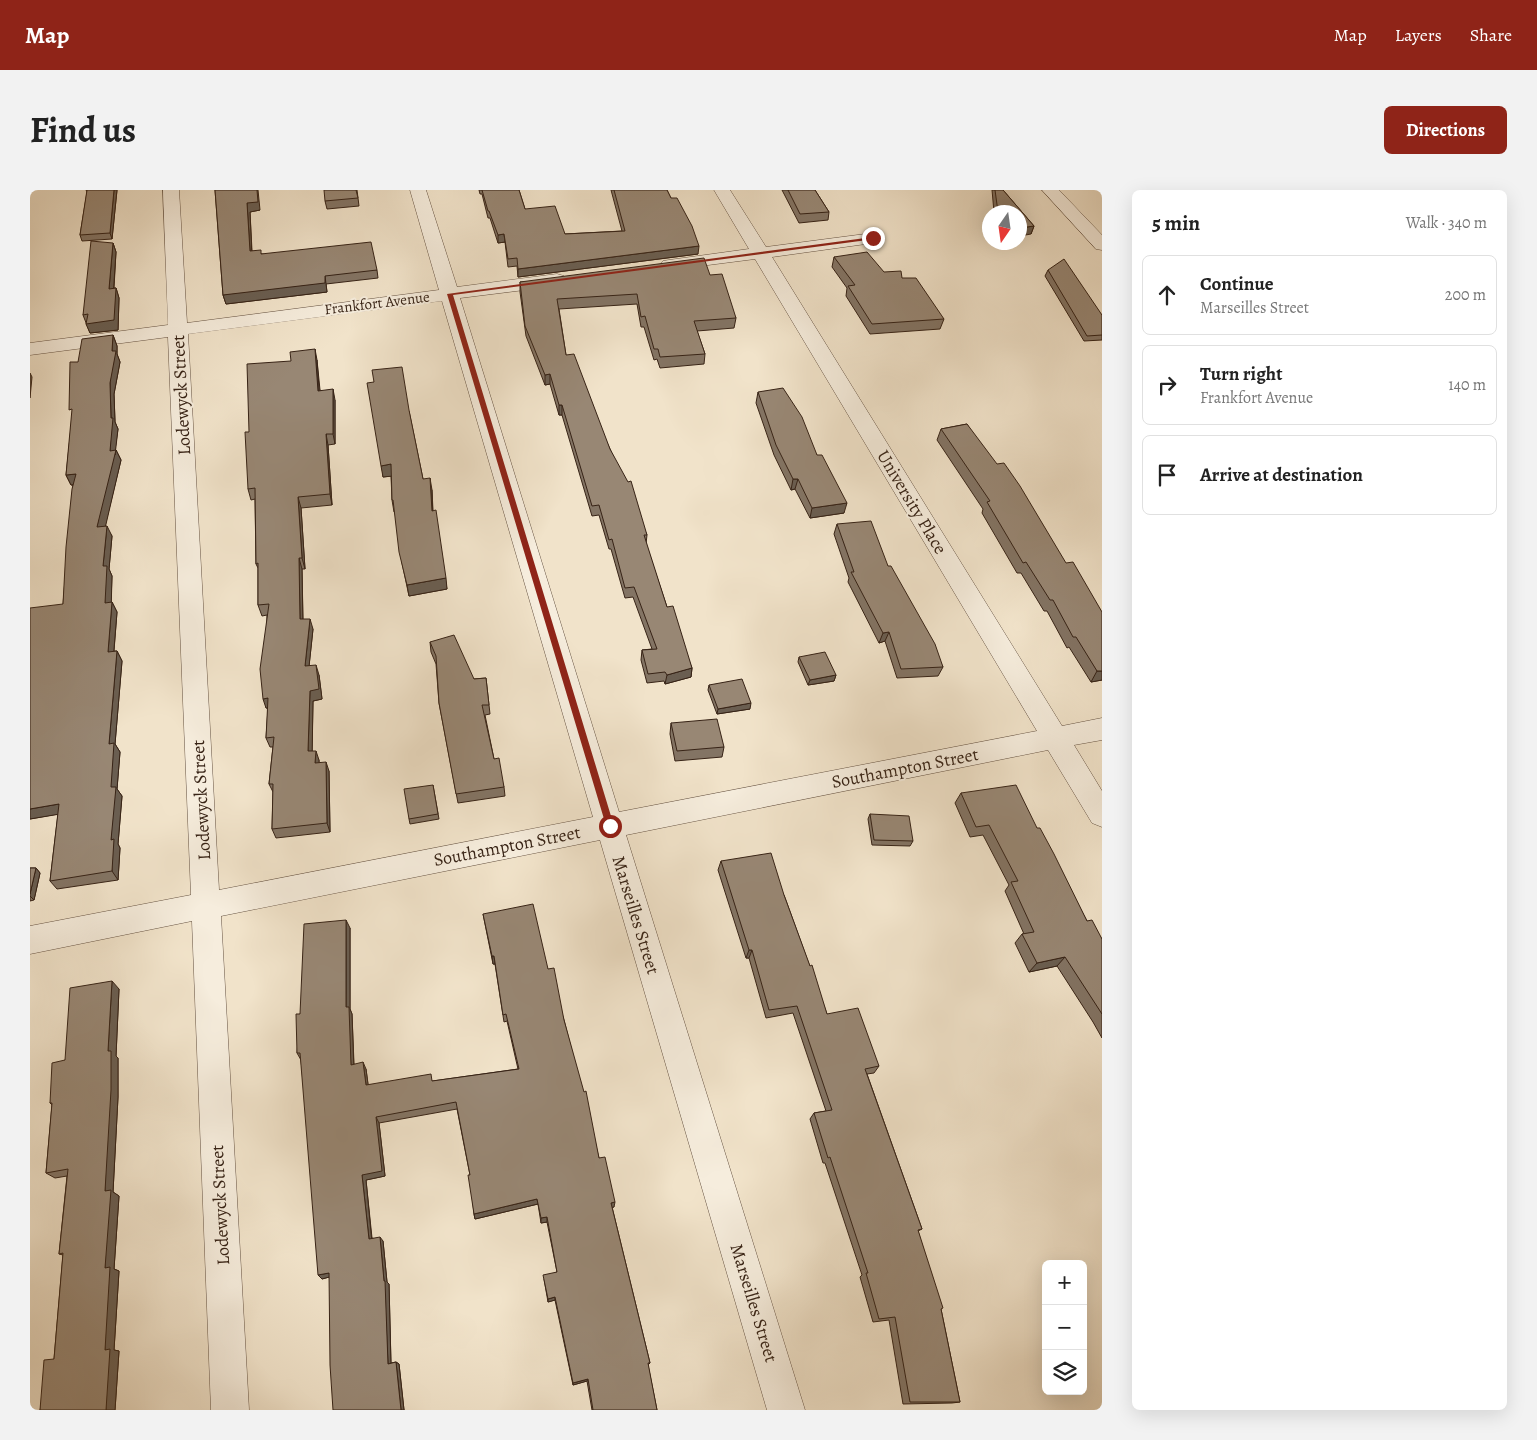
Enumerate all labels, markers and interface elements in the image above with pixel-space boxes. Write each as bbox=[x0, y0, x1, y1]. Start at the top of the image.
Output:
text: Map bbox=[25, 19, 69, 51]
text: Map bbox=[1334, 23, 1367, 47]
text: Layers bbox=[1395, 23, 1442, 47]
text: Share bbox=[1470, 23, 1512, 47]
text: Find us bbox=[30, 106, 136, 154]
button: Directions bbox=[1384, 106, 1507, 154]
north arrow bbox=[982, 205, 1027, 250]
text: 5 min bbox=[1152, 209, 1200, 237]
text: Walk · 340 m bbox=[1406, 212, 1487, 234]
route end bbox=[862, 227, 885, 250]
text: Continue bbox=[1200, 271, 1274, 297]
icon: ahead bbox=[1153, 281, 1181, 309]
text: 200 m bbox=[1445, 284, 1486, 306]
street label: Frankfort Avenue bbox=[323, 287, 431, 319]
text: Marseilles Street bbox=[1200, 297, 1309, 319]
street label: Lodewyck Street bbox=[166, 334, 196, 456]
text: Turn right bbox=[1200, 361, 1282, 387]
icon: right bbox=[1153, 371, 1181, 399]
text: 140 m bbox=[1448, 374, 1486, 396]
text: Frankfort Avenue bbox=[1200, 387, 1313, 409]
street label: University Place bbox=[871, 445, 953, 559]
icon: arrive bbox=[1153, 461, 1181, 489]
text: Arrive at destination bbox=[1200, 462, 1363, 488]
street label: Lodewyck Street bbox=[186, 739, 216, 861]
street label: Southampton Street bbox=[830, 742, 980, 794]
route start bbox=[599, 815, 622, 838]
street label: Southampton Street bbox=[432, 820, 582, 872]
street label: Marseilles Street bbox=[607, 853, 665, 977]
street label: Lodewyck Street bbox=[205, 1144, 235, 1266]
street label: Marseilles Street bbox=[725, 1241, 783, 1365]
map controls bbox=[1042, 1260, 1087, 1395]
button: + bbox=[1042, 1260, 1087, 1305]
button: − bbox=[1042, 1305, 1087, 1350]
button: layers bbox=[1042, 1350, 1087, 1395]

